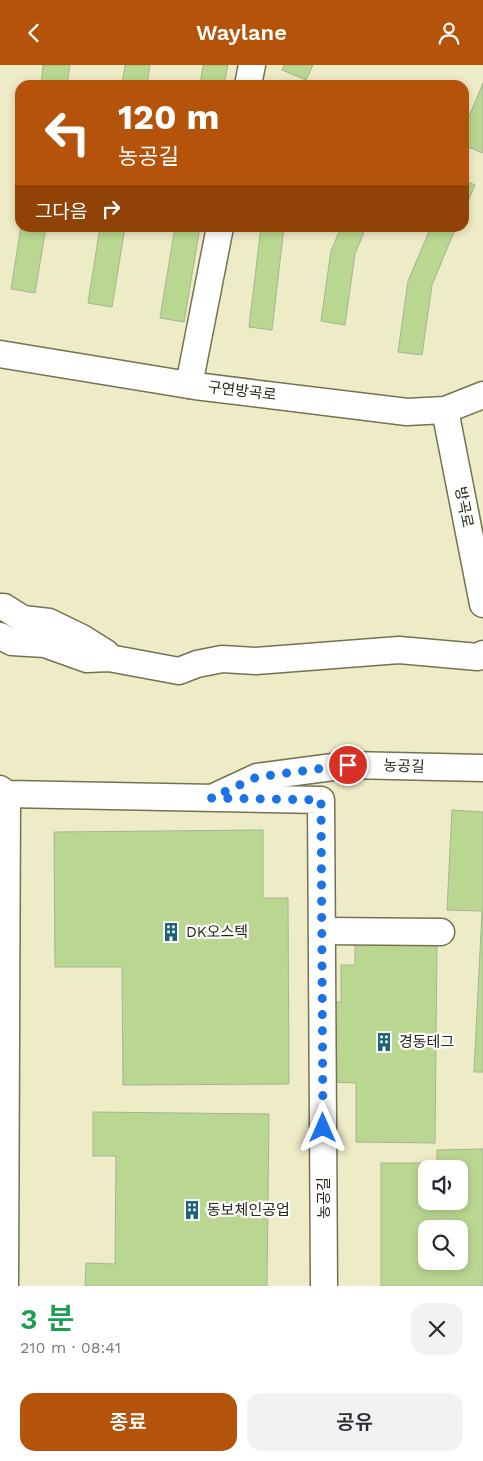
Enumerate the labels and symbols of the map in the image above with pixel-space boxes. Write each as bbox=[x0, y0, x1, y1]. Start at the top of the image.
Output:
street label: 구연방곡로 bbox=[207, 378, 277, 404]
street label: 방곡로 bbox=[451, 485, 477, 529]
pin bbox=[327, 744, 369, 786]
street label: 농공길 bbox=[383, 756, 425, 776]
building icon: DK오스텍 bbox=[160, 921, 182, 943]
place label: DK오스텍 bbox=[186, 923, 248, 941]
building icon: 경동테그 bbox=[373, 1031, 395, 1053]
place label: 경동테그 bbox=[399, 1033, 454, 1051]
position arrow bbox=[296, 1101, 348, 1153]
street label: 농공길 bbox=[315, 1177, 333, 1219]
building icon: 동보체인공업 bbox=[181, 1199, 203, 1221]
place label: 동보체인공업 bbox=[207, 1201, 290, 1219]

